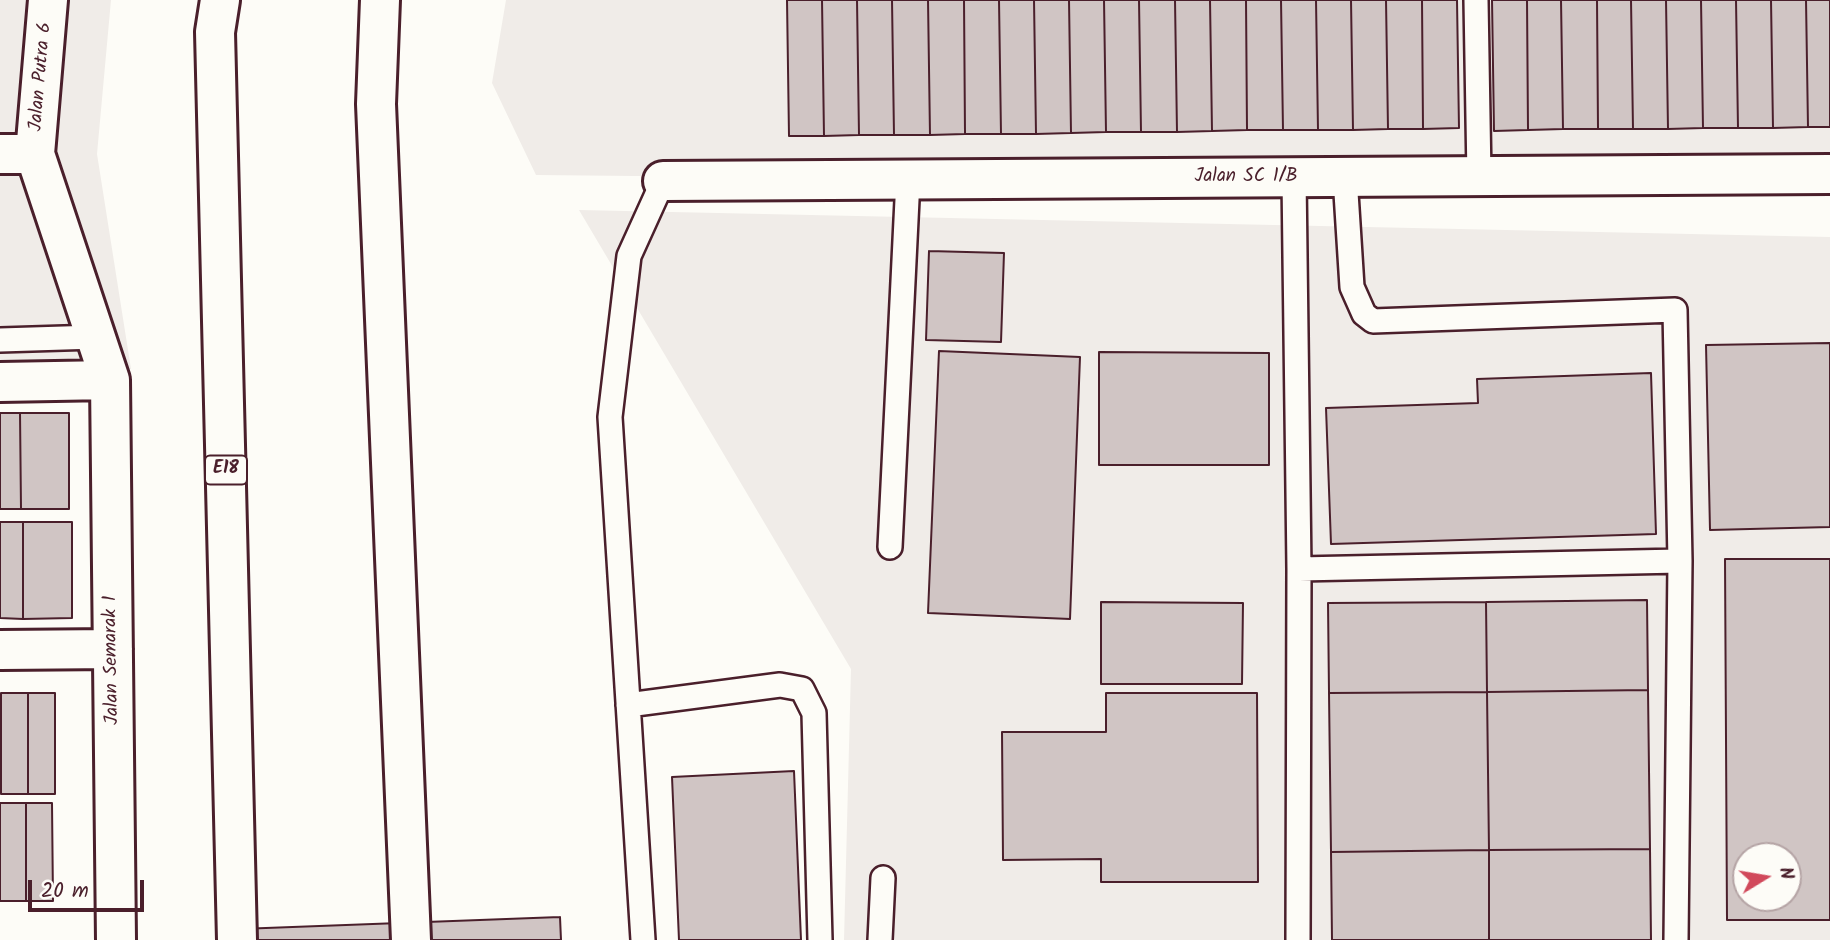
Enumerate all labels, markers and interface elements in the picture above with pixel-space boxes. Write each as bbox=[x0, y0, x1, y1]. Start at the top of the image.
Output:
street label: Jalan Putra 6 bbox=[26, 22, 58, 132]
street label: Jalan SC 1/B bbox=[1195, 167, 1297, 189]
road number: E18 bbox=[205, 456, 247, 484]
street label: Jalan Semarak 1 bbox=[100, 595, 126, 725]
north arrow bbox=[1732, 842, 1802, 912]
text: N bbox=[1770, 865, 1802, 882]
scale bar bbox=[32, 866, 147, 910]
text: 20 m bbox=[41, 875, 89, 908]

